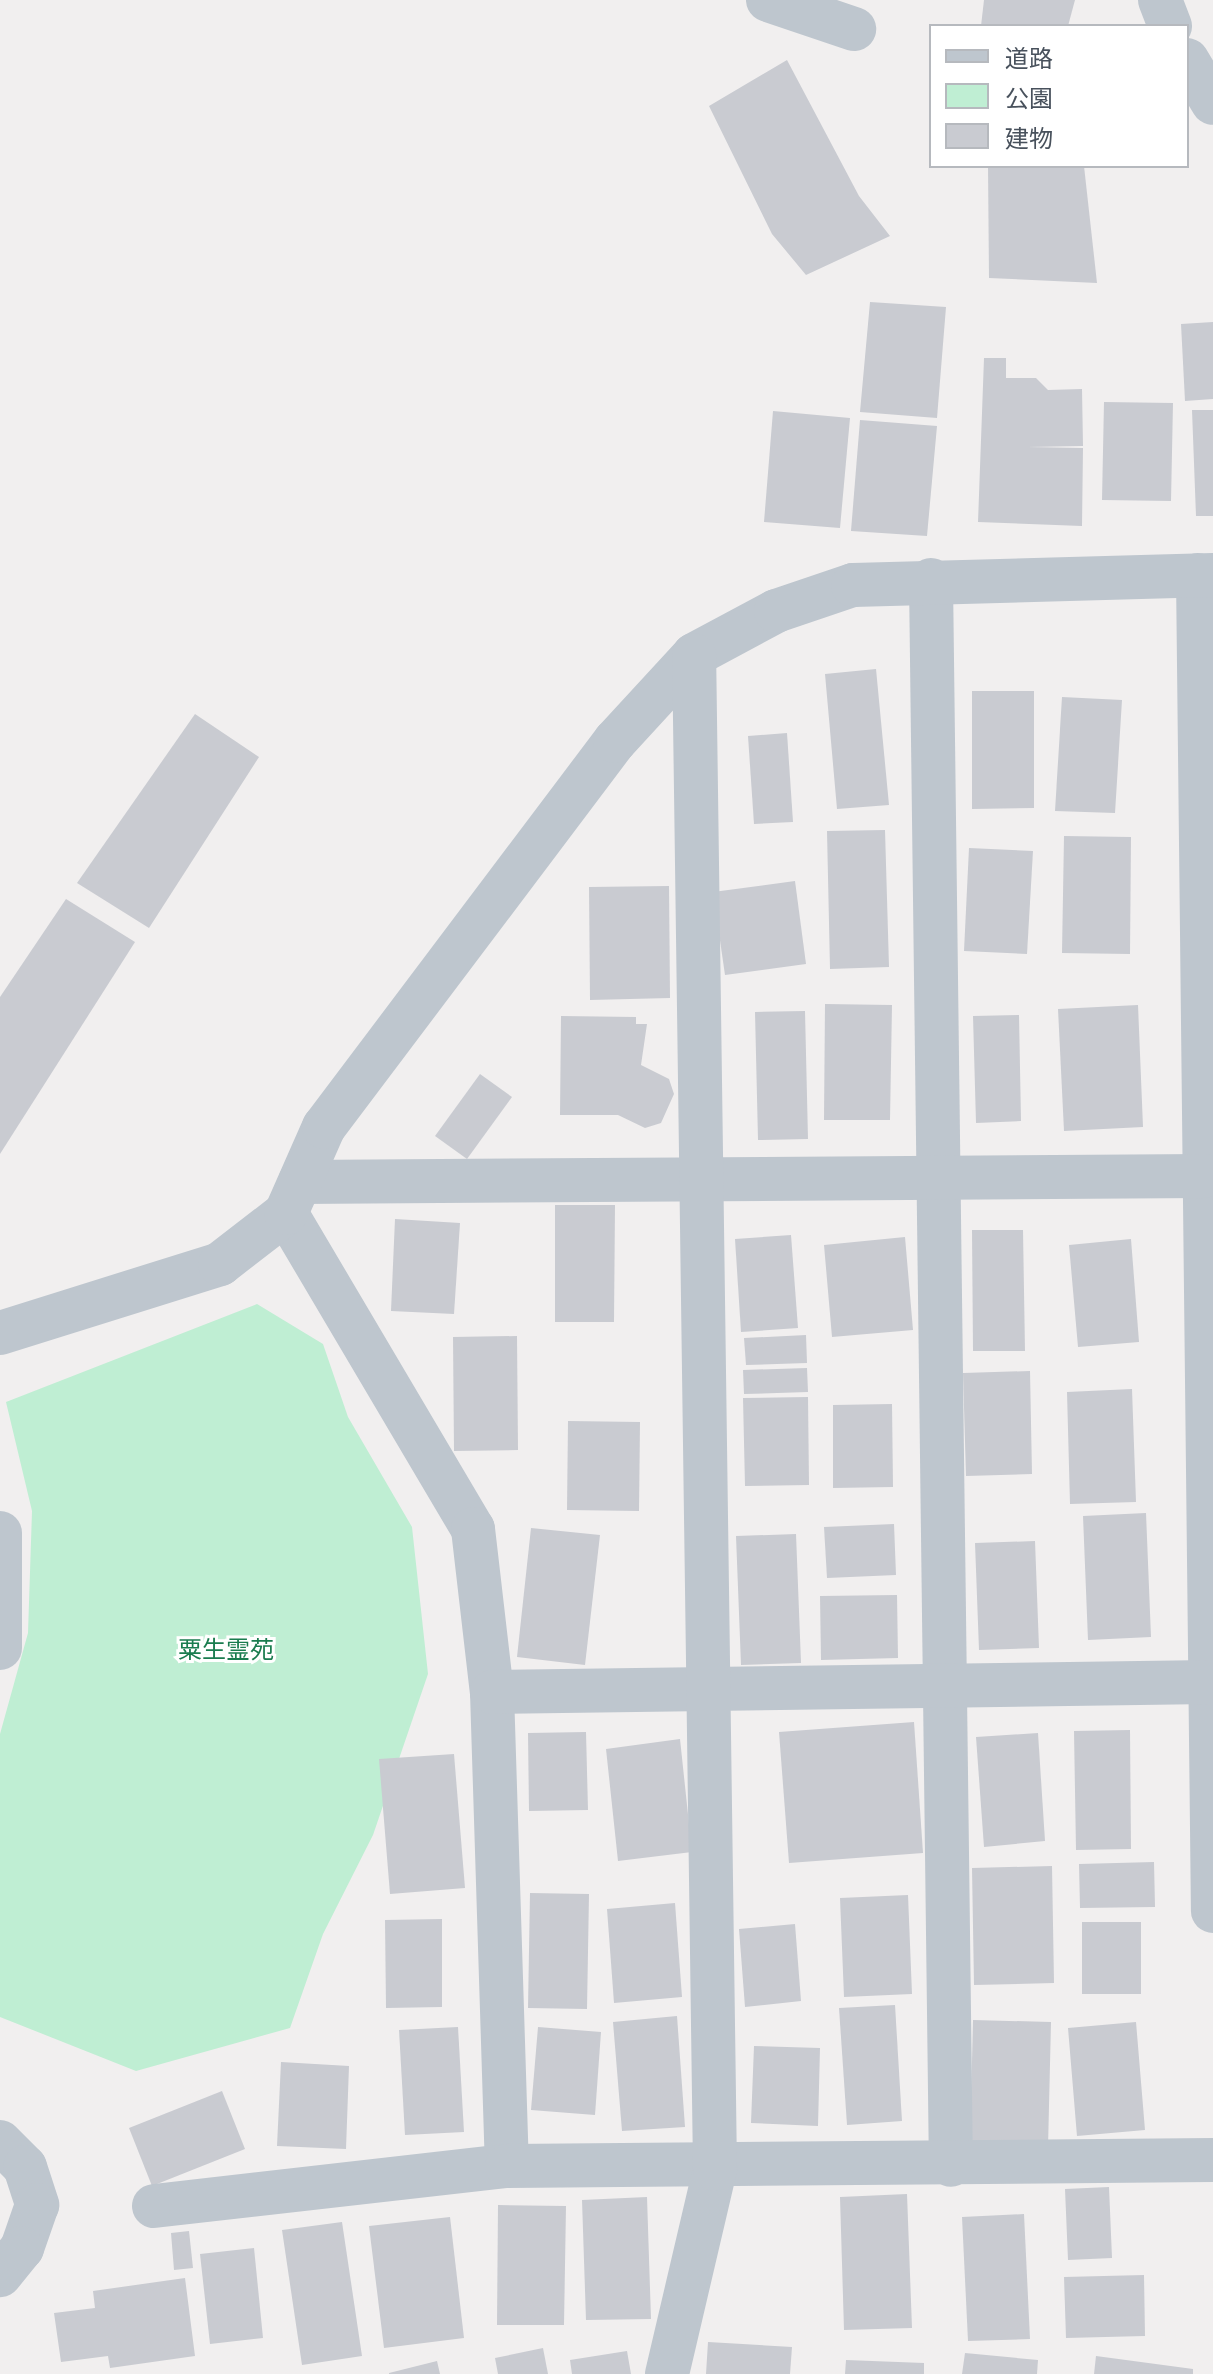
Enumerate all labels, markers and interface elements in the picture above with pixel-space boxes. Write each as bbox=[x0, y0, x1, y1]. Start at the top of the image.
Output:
legend bbox=[929, 24, 1189, 168]
text: 道路 bbox=[1005, 45, 1053, 73]
text: 公園 bbox=[1005, 85, 1053, 113]
text: 建物 bbox=[1005, 125, 1053, 153]
park label: 粟生霊苑 bbox=[178, 1637, 274, 1665]

